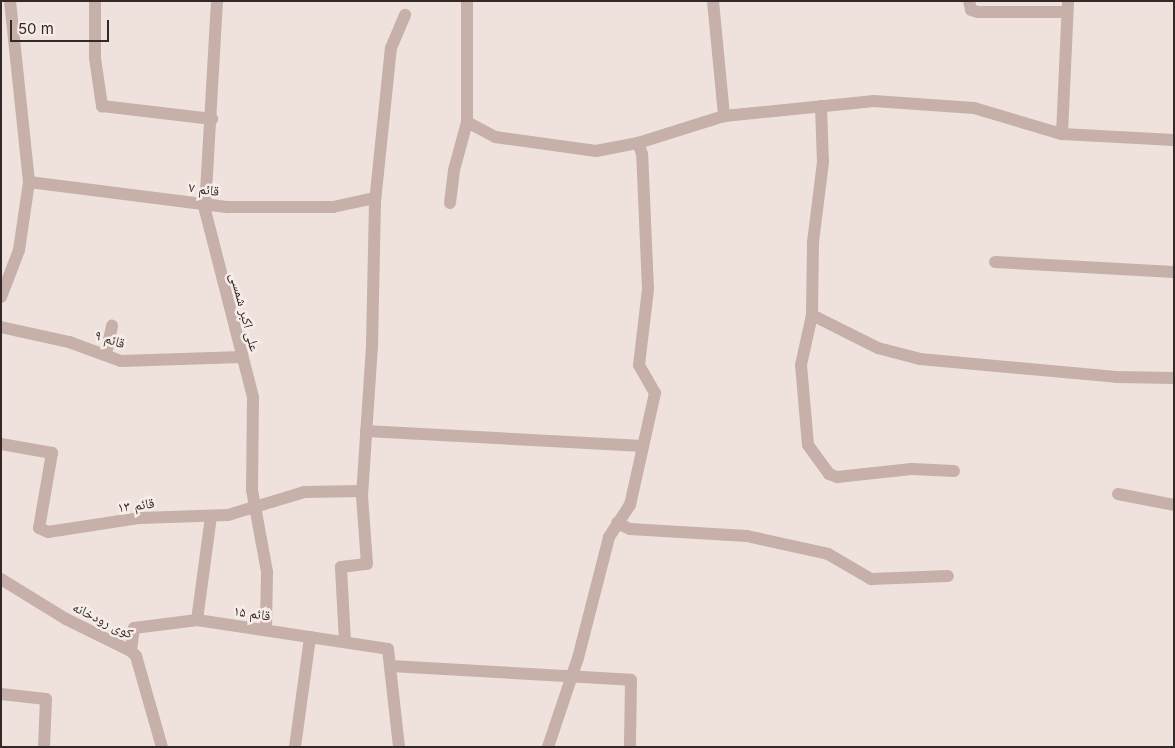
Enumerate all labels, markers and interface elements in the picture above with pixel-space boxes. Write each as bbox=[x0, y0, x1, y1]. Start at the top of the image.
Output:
scale bar bbox=[12, 10, 111, 42]
text: 50 m bbox=[18, 19, 54, 38]
street label: قائم ۷ bbox=[188, 179, 220, 199]
street label: علی اکبر شمسی bbox=[226, 271, 264, 353]
street label: قائم ۹ bbox=[93, 326, 127, 352]
street label: قائم ۱۳ bbox=[116, 494, 156, 516]
street label: کوی رودخانه bbox=[70, 598, 136, 642]
street label: قائم ۱۵ bbox=[232, 602, 272, 624]

